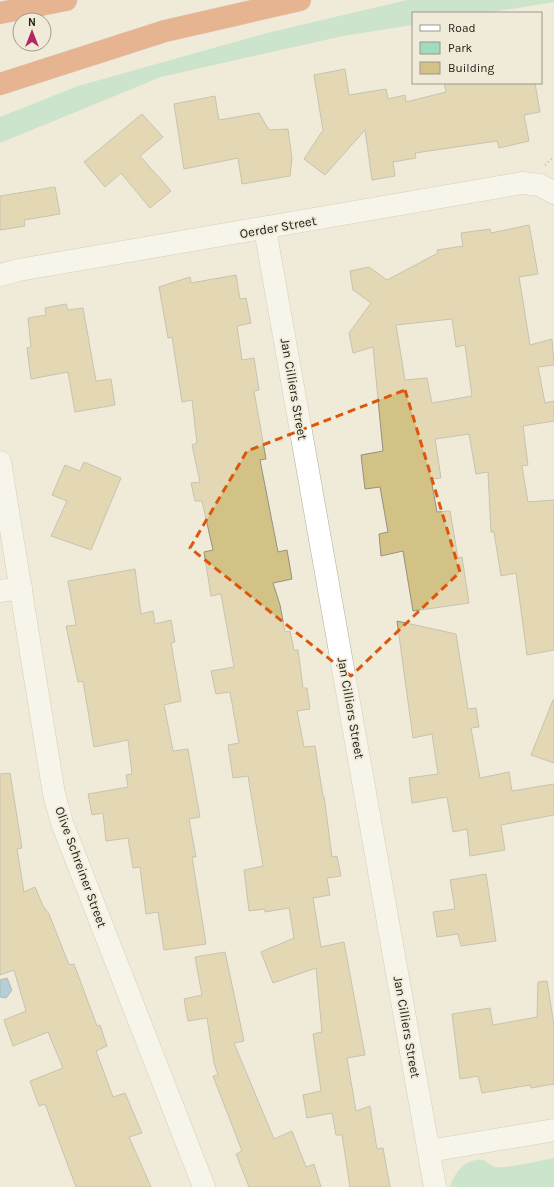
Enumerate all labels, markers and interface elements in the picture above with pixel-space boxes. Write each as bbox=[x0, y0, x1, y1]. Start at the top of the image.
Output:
north arrow bbox=[12, 12, 52, 52]
legend bbox=[412, 12, 542, 84]
text: N bbox=[28, 16, 36, 29]
text: Road bbox=[448, 21, 476, 35]
text: Park bbox=[448, 41, 473, 55]
text: Building bbox=[448, 61, 495, 75]
street label: Oerder Street bbox=[238, 213, 318, 241]
street label: Jan Cilliers Street bbox=[278, 337, 310, 441]
street label: Jan Cilliers Street bbox=[335, 656, 367, 760]
street label: Olive Schreiner Street bbox=[52, 804, 110, 930]
street label: Jan Cilliers Street bbox=[391, 975, 423, 1079]

